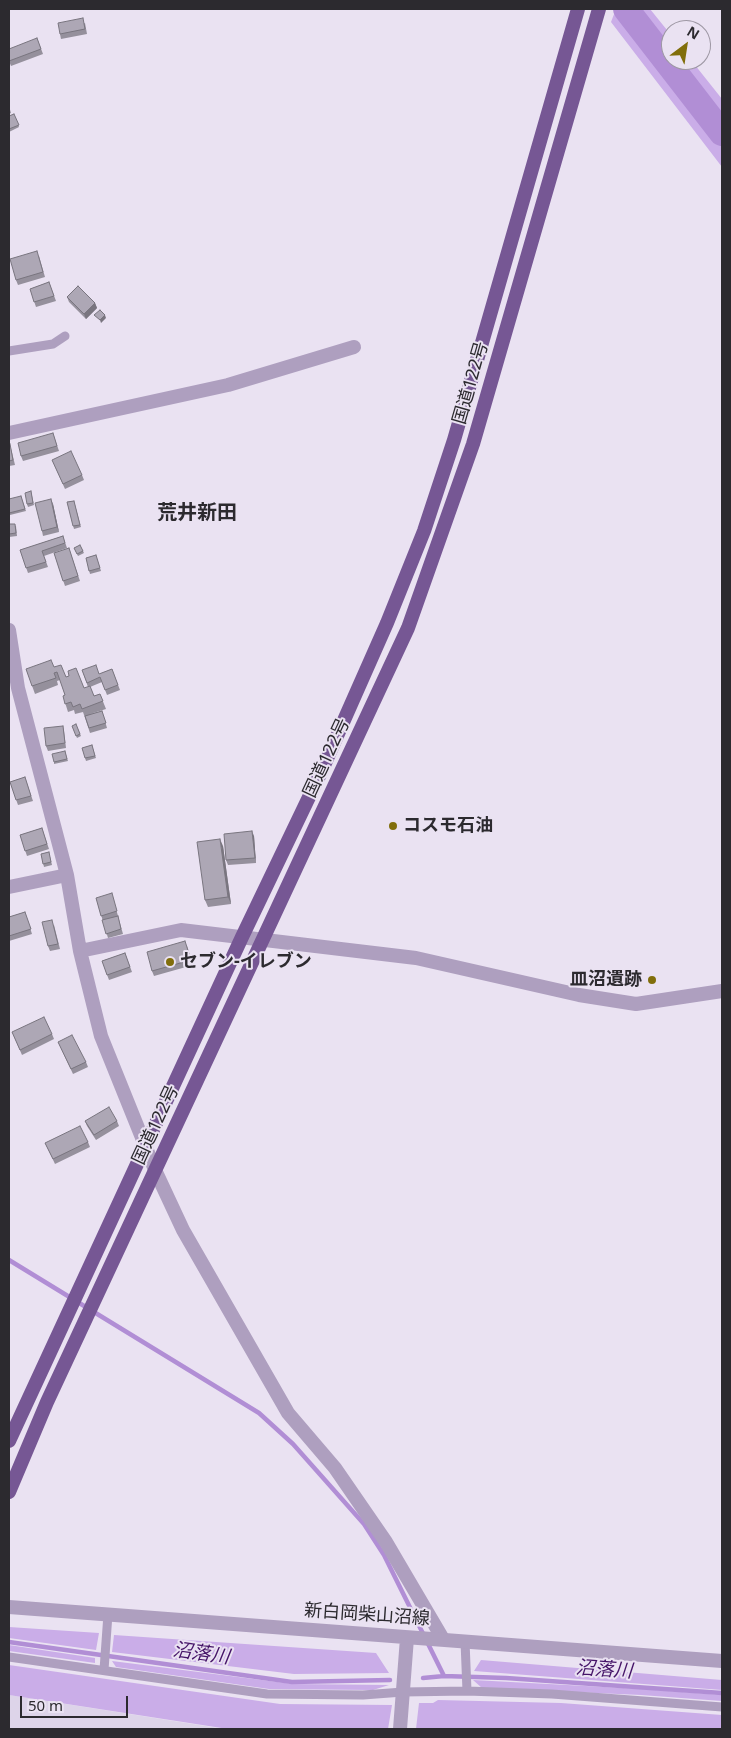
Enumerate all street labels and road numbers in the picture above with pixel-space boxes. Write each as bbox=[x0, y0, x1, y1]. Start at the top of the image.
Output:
street label: 国道122号 bbox=[449, 339, 493, 427]
street label: 国道122号 bbox=[299, 715, 355, 801]
street label: 国道122号 bbox=[128, 1082, 184, 1168]
street label: 新白岡柴山沼線 bbox=[303, 1600, 431, 1630]

